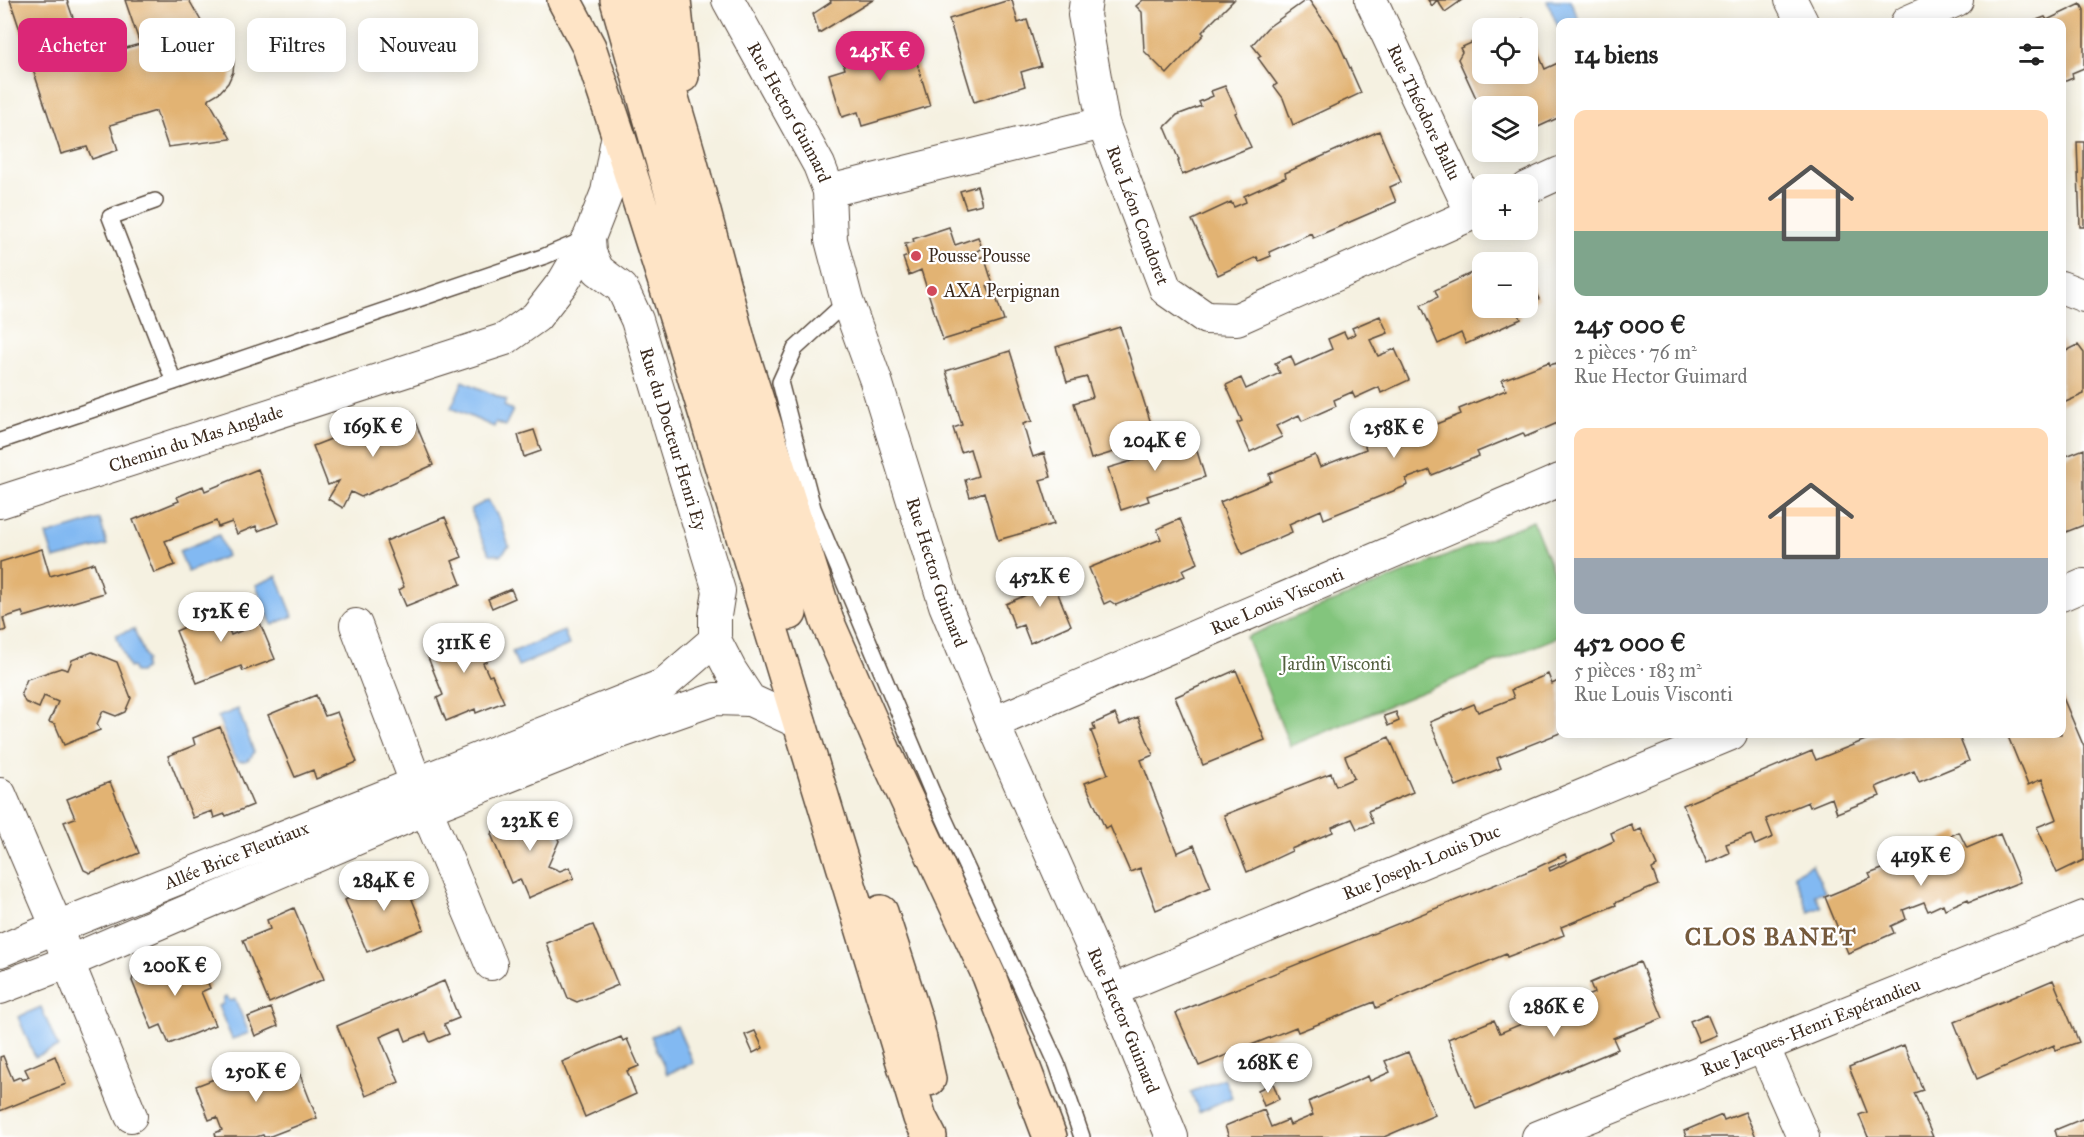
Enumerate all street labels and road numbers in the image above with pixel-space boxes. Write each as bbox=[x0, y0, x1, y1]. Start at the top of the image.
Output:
street label: Rue Hector Guimard bbox=[742, 38, 836, 186]
street label: Rue Théodore Ballu bbox=[1382, 41, 1466, 184]
street label: Rue Léon Condoret bbox=[1102, 143, 1174, 289]
street label: Rue du Docteur Henri Ey bbox=[635, 345, 711, 534]
street label: Chemin du Mas Anglade bbox=[106, 400, 286, 477]
street label: Rue Hector Guimard bbox=[902, 495, 972, 650]
street label: Rue Louis Visconti bbox=[1207, 563, 1347, 640]
street label: Allée Brice Fleutiaux bbox=[160, 817, 312, 894]
street label: Rue Joseph-Louis Duc bbox=[1339, 820, 1504, 905]
street label: Rue Hector Guimard bbox=[1083, 944, 1164, 1097]
street label: Rue Jacques-Henri Espérandieu bbox=[1698, 973, 1924, 1081]

